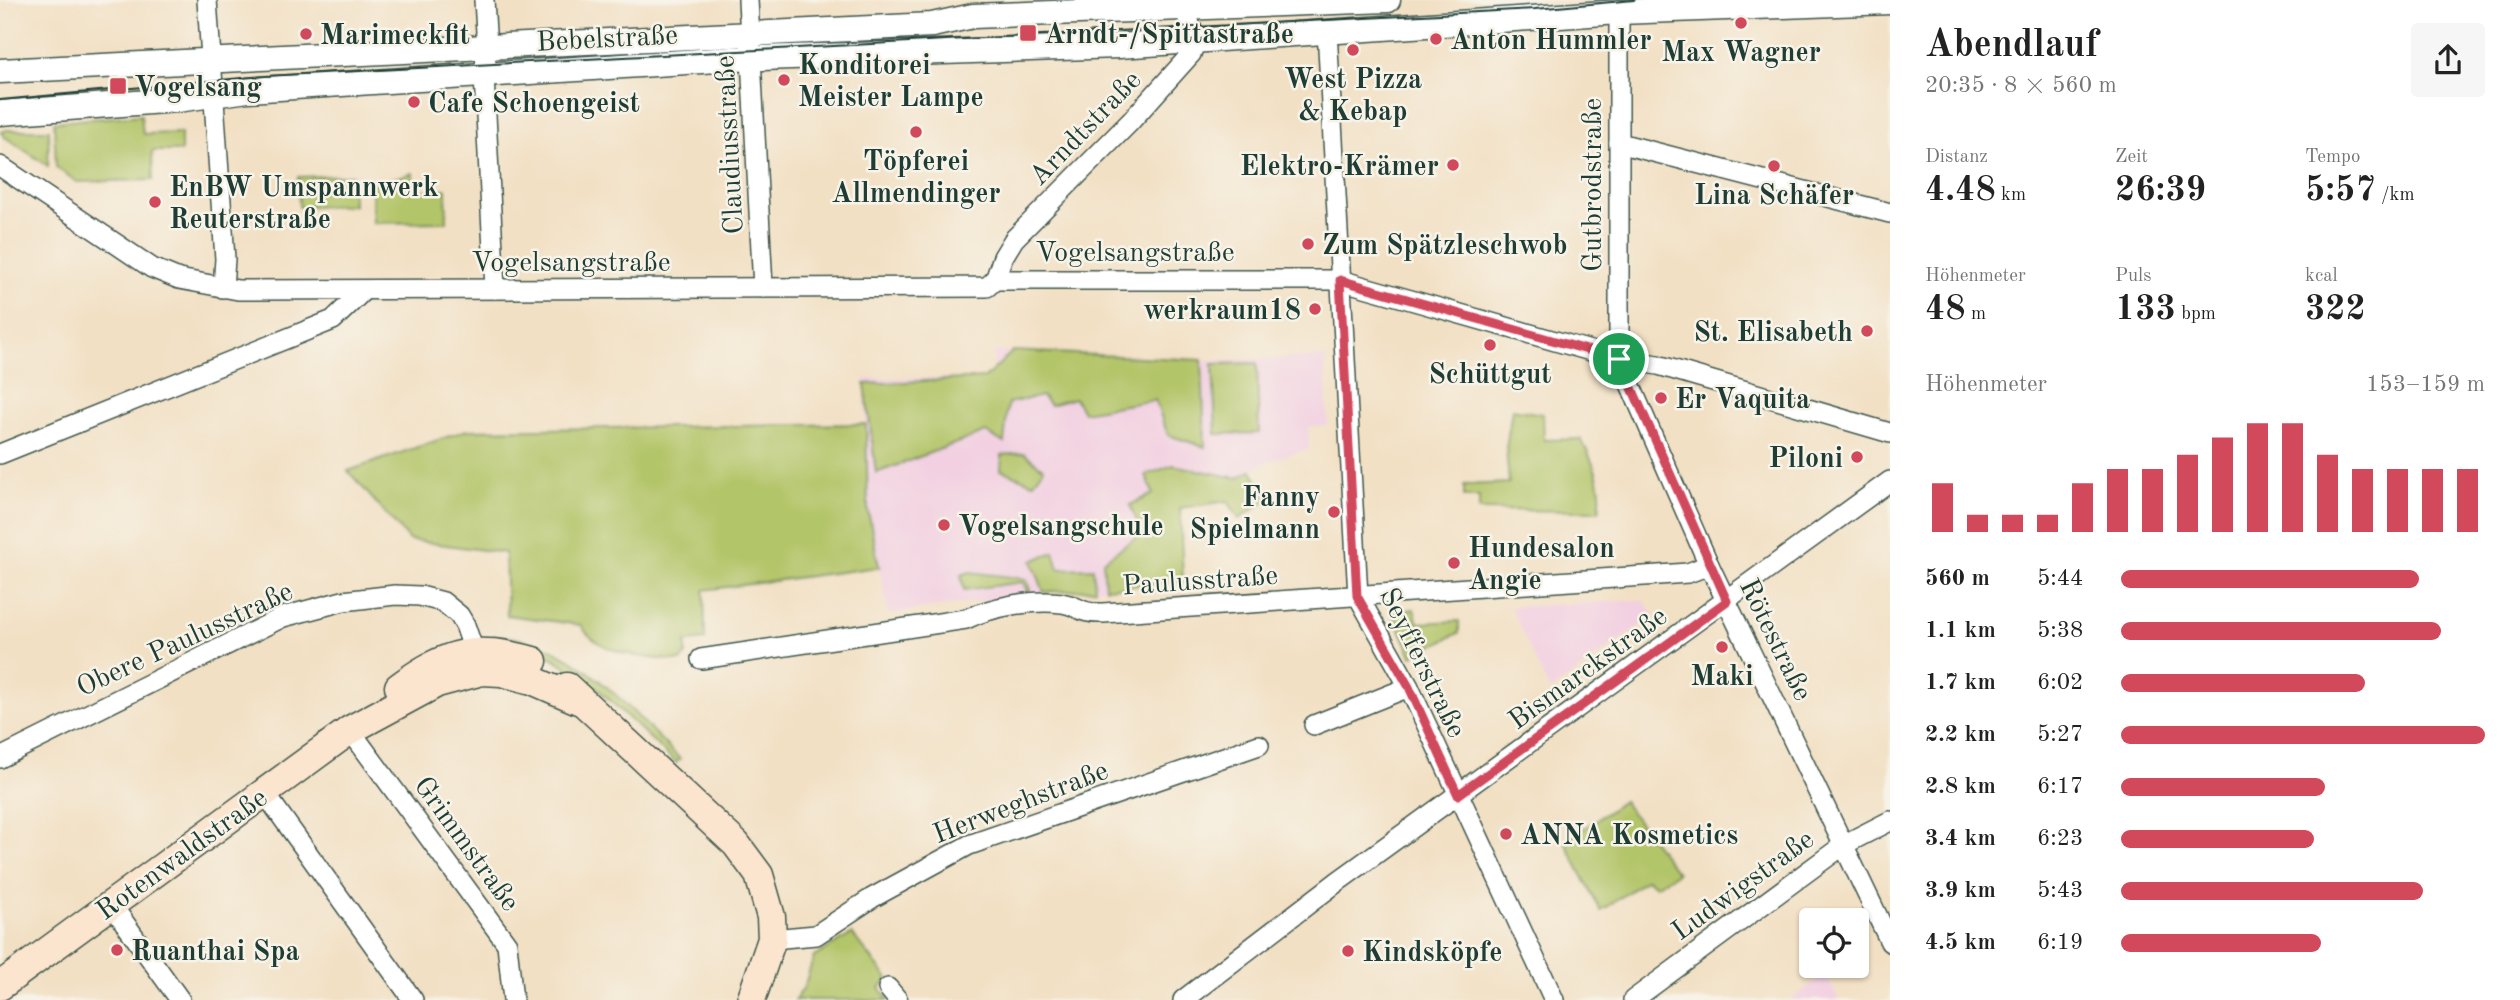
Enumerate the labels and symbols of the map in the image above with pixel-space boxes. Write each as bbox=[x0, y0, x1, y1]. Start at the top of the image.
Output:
marker: Max Wagner bbox=[1733, 15, 1749, 31]
street label: Bebelstraße bbox=[536, 22, 679, 58]
place label: Arndt-/Spittastraße bbox=[1044, 22, 1294, 50]
place label: Marimeckfit bbox=[320, 23, 470, 51]
marker: Arndt-/Spittastraße bbox=[1018, 23, 1038, 43]
marker: Marimeckfit bbox=[298, 26, 314, 42]
place label: Anton Hummler bbox=[1450, 28, 1652, 56]
marker: Anton Hummler bbox=[1428, 31, 1444, 47]
place label: Max Wagner bbox=[1661, 40, 1821, 68]
marker: West Pizza & Kebap bbox=[1345, 42, 1361, 58]
place label: Konditorei Meister Lampe bbox=[798, 53, 984, 113]
street label: Claudiusstraße bbox=[712, 55, 750, 235]
street label: Arndtstraße bbox=[1025, 66, 1147, 192]
place label: West Pizza & Kebap bbox=[1284, 67, 1422, 127]
marker: Konditorei Meister Lampe bbox=[776, 72, 792, 88]
place label: Vogelsang bbox=[134, 75, 262, 103]
marker: Vogelsang bbox=[108, 76, 128, 96]
place label: Cafe Schoengeist bbox=[428, 91, 640, 119]
marker: Cafe Schoengeist bbox=[406, 94, 422, 110]
street label: Gutbrodstraße bbox=[1580, 98, 1608, 272]
marker: Töpferei Allmendinger bbox=[908, 124, 924, 140]
place label: Töpferei Allmendinger bbox=[831, 149, 1001, 209]
place label: Elektro-Krämer bbox=[1240, 154, 1439, 182]
marker: Elektro-Krämer bbox=[1445, 157, 1461, 173]
marker: Lina Schäfer bbox=[1766, 158, 1782, 174]
place label: EnBW Umspannwerk Reuterstraße bbox=[169, 175, 439, 235]
place label: Lina Schäfer bbox=[1694, 183, 1854, 211]
marker: EnBW Umspannwerk Reuterstraße bbox=[147, 194, 163, 210]
place label: Zum Spätzleschwob bbox=[1322, 233, 1568, 261]
marker: Zum Spätzleschwob bbox=[1300, 236, 1316, 252]
street label: Vogelsangstraße bbox=[1035, 240, 1235, 268]
street label: Vogelsangstraße bbox=[471, 250, 671, 278]
place label: werkraum18 bbox=[1143, 298, 1301, 326]
marker: werkraum18 bbox=[1307, 301, 1323, 317]
place label: St. Elisabeth bbox=[1693, 320, 1853, 348]
marker: St. Elisabeth bbox=[1859, 323, 1875, 339]
pin bbox=[1589, 329, 1649, 389]
marker: Schüttgut bbox=[1482, 337, 1498, 353]
place label: Schüttgut bbox=[1428, 362, 1552, 390]
place label: Er Vaquita bbox=[1675, 387, 1810, 415]
marker: Er Vaquita bbox=[1653, 390, 1669, 406]
place label: Piloni bbox=[1768, 446, 1843, 474]
marker: Piloni bbox=[1849, 449, 1865, 465]
place label: Fanny Spielmann bbox=[1190, 485, 1320, 545]
marker: Fanny Spielmann bbox=[1326, 504, 1342, 520]
place label: Vogelsangschule bbox=[958, 514, 1164, 542]
marker: Vogelsangschule bbox=[936, 517, 952, 533]
place label: Hundesalon Angie bbox=[1468, 536, 1615, 596]
marker: Hundesalon Angie bbox=[1446, 555, 1462, 571]
street label: Paulusstraße bbox=[1121, 563, 1279, 601]
street label: Rötestraße bbox=[1733, 575, 1816, 706]
street label: Obere Paulusstraße bbox=[73, 578, 298, 703]
street label: Seyfferstraße bbox=[1373, 584, 1470, 743]
street label: Bismarckstraße bbox=[1504, 603, 1673, 736]
marker: Maki bbox=[1714, 639, 1730, 655]
place label: Maki bbox=[1690, 664, 1754, 692]
street label: Herweghstraße bbox=[930, 758, 1112, 850]
street label: Grimmstraße bbox=[408, 772, 523, 917]
street label: Rotenwaldstraße bbox=[92, 784, 273, 927]
place label: ANNA Kosmetics bbox=[1520, 823, 1738, 851]
marker: ANNA Kosmetics bbox=[1498, 826, 1514, 842]
street label: Ludwigstraße bbox=[1668, 826, 1820, 947]
place label: Ruanthai Spa bbox=[131, 939, 300, 967]
place label: Kindsköpfe bbox=[1362, 940, 1503, 968]
marker: Ruanthai Spa bbox=[109, 942, 125, 958]
marker: Kindsköpfe bbox=[1340, 943, 1356, 959]

